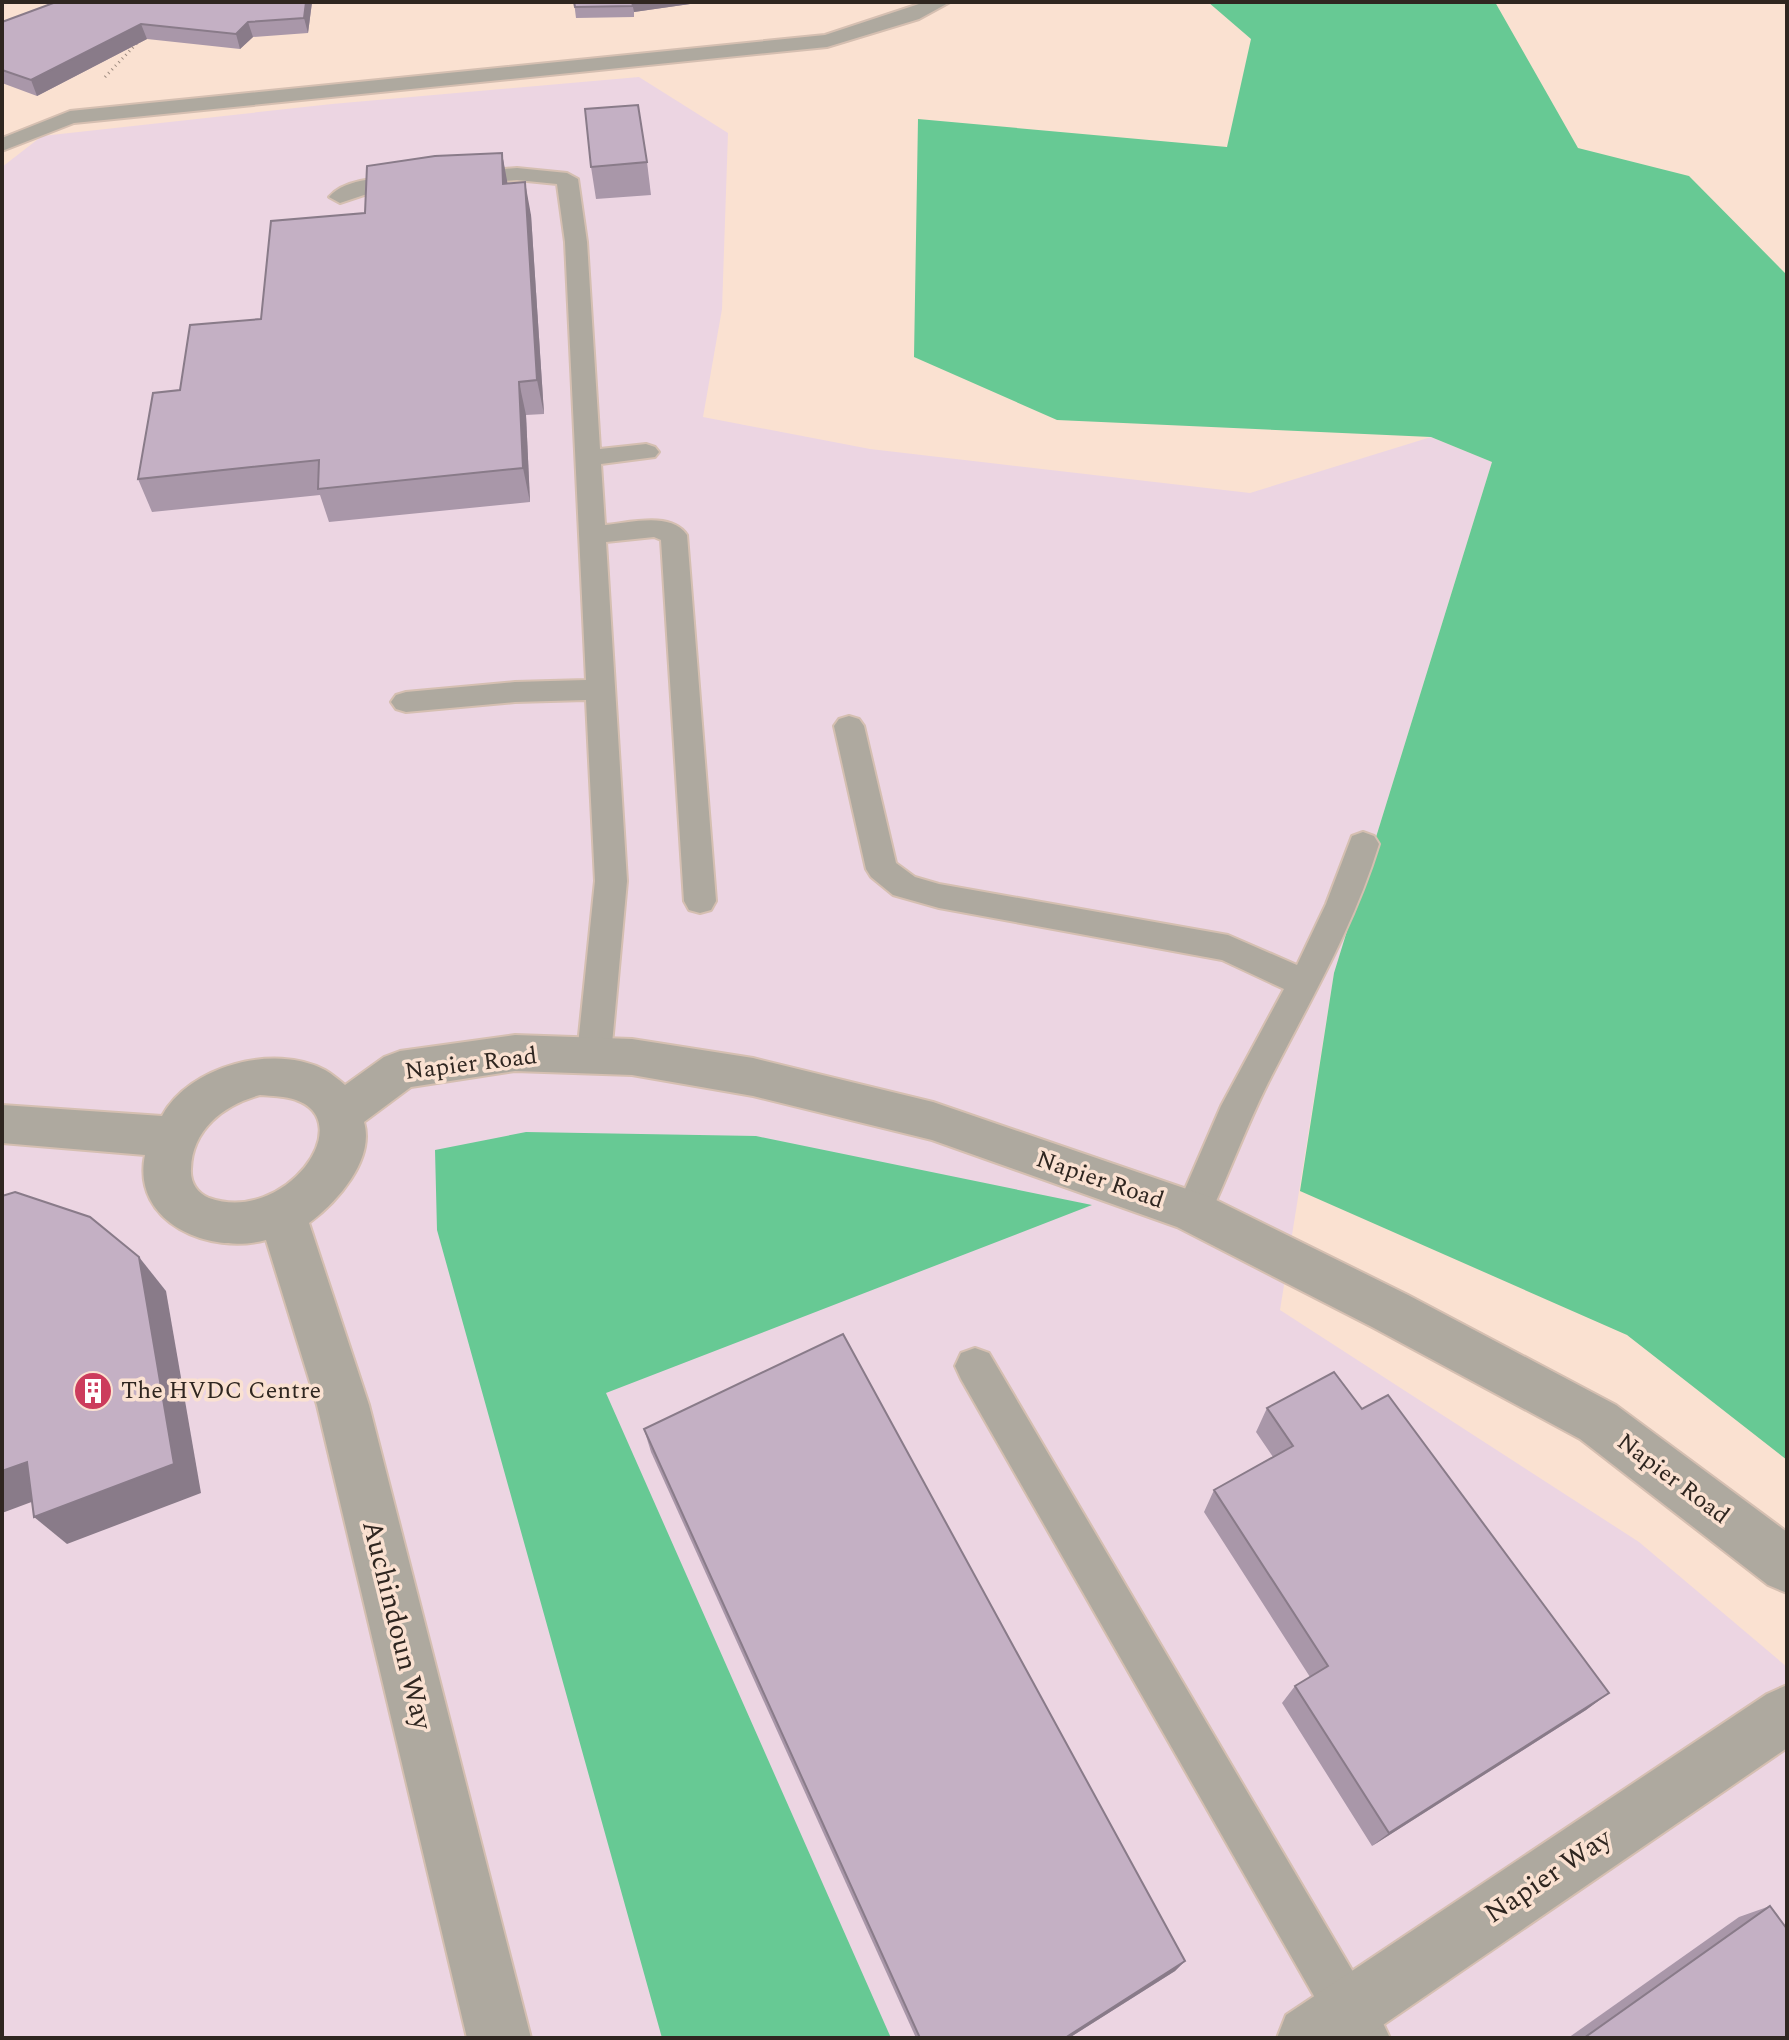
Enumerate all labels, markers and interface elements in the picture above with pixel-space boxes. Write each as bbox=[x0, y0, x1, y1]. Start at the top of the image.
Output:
street label: Napier Road bbox=[403, 1038, 539, 1090]
street label: Napier Road bbox=[1031, 1141, 1169, 1219]
building icon: The HVDC Centre bbox=[72, 1370, 114, 1412]
place label: The HVDC Centre bbox=[121, 1373, 321, 1409]
street label: Napier Road bbox=[1609, 1425, 1737, 1533]
street label: Auchindoun Way bbox=[350, 1516, 444, 1736]
street label: Napier Way bbox=[1475, 1816, 1622, 1935]

